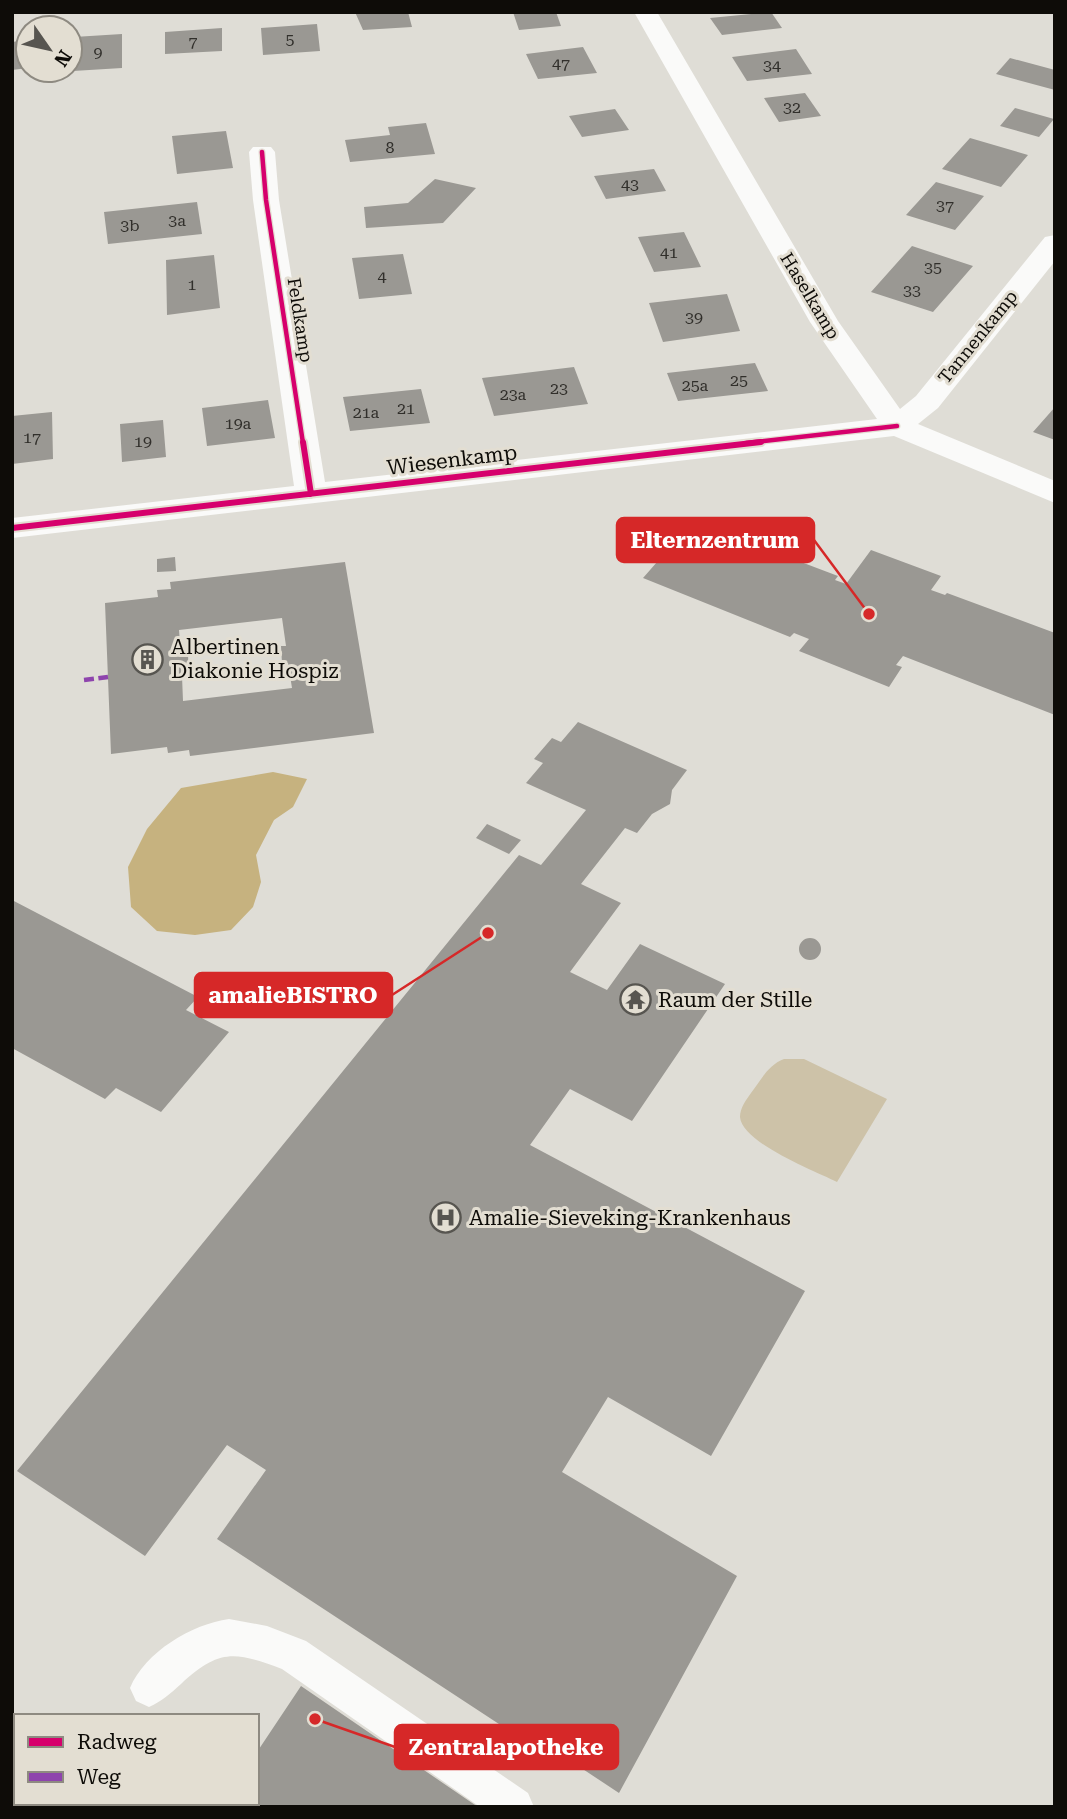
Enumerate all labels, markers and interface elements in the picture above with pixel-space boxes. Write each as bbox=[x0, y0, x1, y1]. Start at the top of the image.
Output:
north arrow bbox=[14, 14, 84, 84]
house number: 5 bbox=[286, 30, 295, 49]
house number: 7 bbox=[189, 32, 198, 51]
house number: 9 bbox=[94, 43, 103, 62]
text: N bbox=[49, 46, 76, 71]
house number: 47 bbox=[552, 54, 570, 73]
house number: 34 bbox=[763, 56, 781, 75]
house number: 32 bbox=[783, 98, 801, 117]
house number: 8 bbox=[386, 138, 395, 157]
house number: 43 bbox=[621, 175, 639, 194]
house number: 37 bbox=[936, 196, 954, 215]
house number: 3a bbox=[168, 211, 186, 230]
house number: 3b bbox=[120, 216, 140, 235]
house number: 41 bbox=[660, 243, 678, 262]
street label: Haselkamp bbox=[776, 249, 844, 343]
house number: 35 bbox=[924, 258, 942, 277]
house number: 4 bbox=[378, 267, 387, 286]
house number: 1 bbox=[188, 275, 197, 294]
street label: Feldkamp bbox=[283, 276, 318, 364]
house number: 33 bbox=[903, 281, 921, 300]
street label: Tannenkamp bbox=[934, 286, 1022, 388]
house number: 39 bbox=[685, 308, 703, 327]
house number: 25 bbox=[730, 371, 748, 390]
house number: 25a bbox=[682, 376, 709, 395]
house number: 23 bbox=[550, 379, 568, 398]
house number: 23a bbox=[500, 385, 527, 404]
house number: 21 bbox=[397, 399, 415, 418]
house number: 21a bbox=[353, 403, 380, 422]
house number: 19a bbox=[225, 414, 252, 433]
house number: 17 bbox=[23, 428, 41, 447]
house number: 19 bbox=[134, 432, 152, 451]
street label: Wiesenkamp bbox=[386, 440, 518, 480]
callout: Elternzentrum bbox=[617, 518, 814, 562]
text: Elternzentrum bbox=[630, 527, 800, 554]
place label: Albertinen Diakonie Hospiz bbox=[171, 635, 338, 683]
building icon: Albertinen Diakonie Hospiz bbox=[131, 642, 165, 676]
callout: amalieBISTRO bbox=[195, 973, 392, 1017]
text: amalieBISTRO bbox=[208, 982, 378, 1009]
temple icon: Raum der Stille bbox=[618, 983, 652, 1017]
place label: Raum der Stille bbox=[658, 988, 812, 1012]
hospital icon: Amalie-Sieveking-Krankenhaus bbox=[429, 1201, 463, 1235]
place label: Amalie-Sieveking-Krankenhaus bbox=[469, 1206, 791, 1230]
legend bbox=[14, 1714, 259, 1805]
callout: Zentralapotheke bbox=[395, 1725, 618, 1769]
text: Radweg bbox=[77, 1730, 156, 1754]
text: Zentralapotheke bbox=[409, 1734, 603, 1761]
text: Weg bbox=[77, 1765, 121, 1789]

